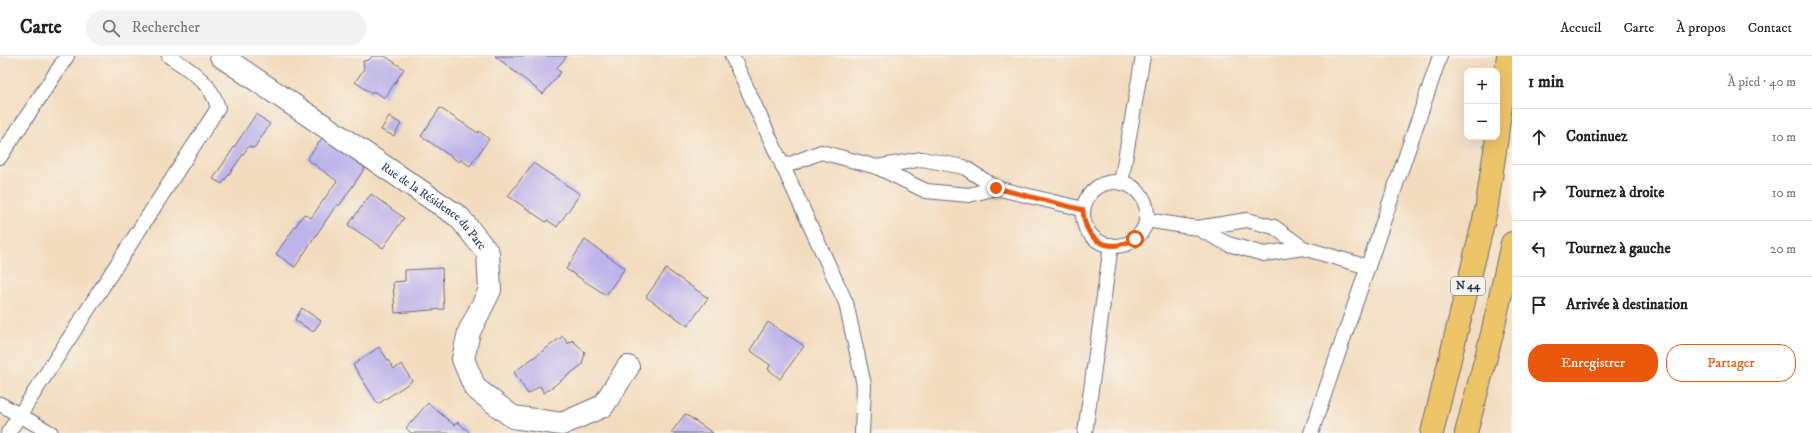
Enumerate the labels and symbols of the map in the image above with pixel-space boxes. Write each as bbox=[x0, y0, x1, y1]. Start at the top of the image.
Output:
street label: Rue de la Résidence du Parc bbox=[378, 159, 490, 253]
route end bbox=[987, 179, 1005, 197]
route start bbox=[1126, 230, 1144, 248]
road number: N 44 bbox=[1451, 277, 1485, 295]

